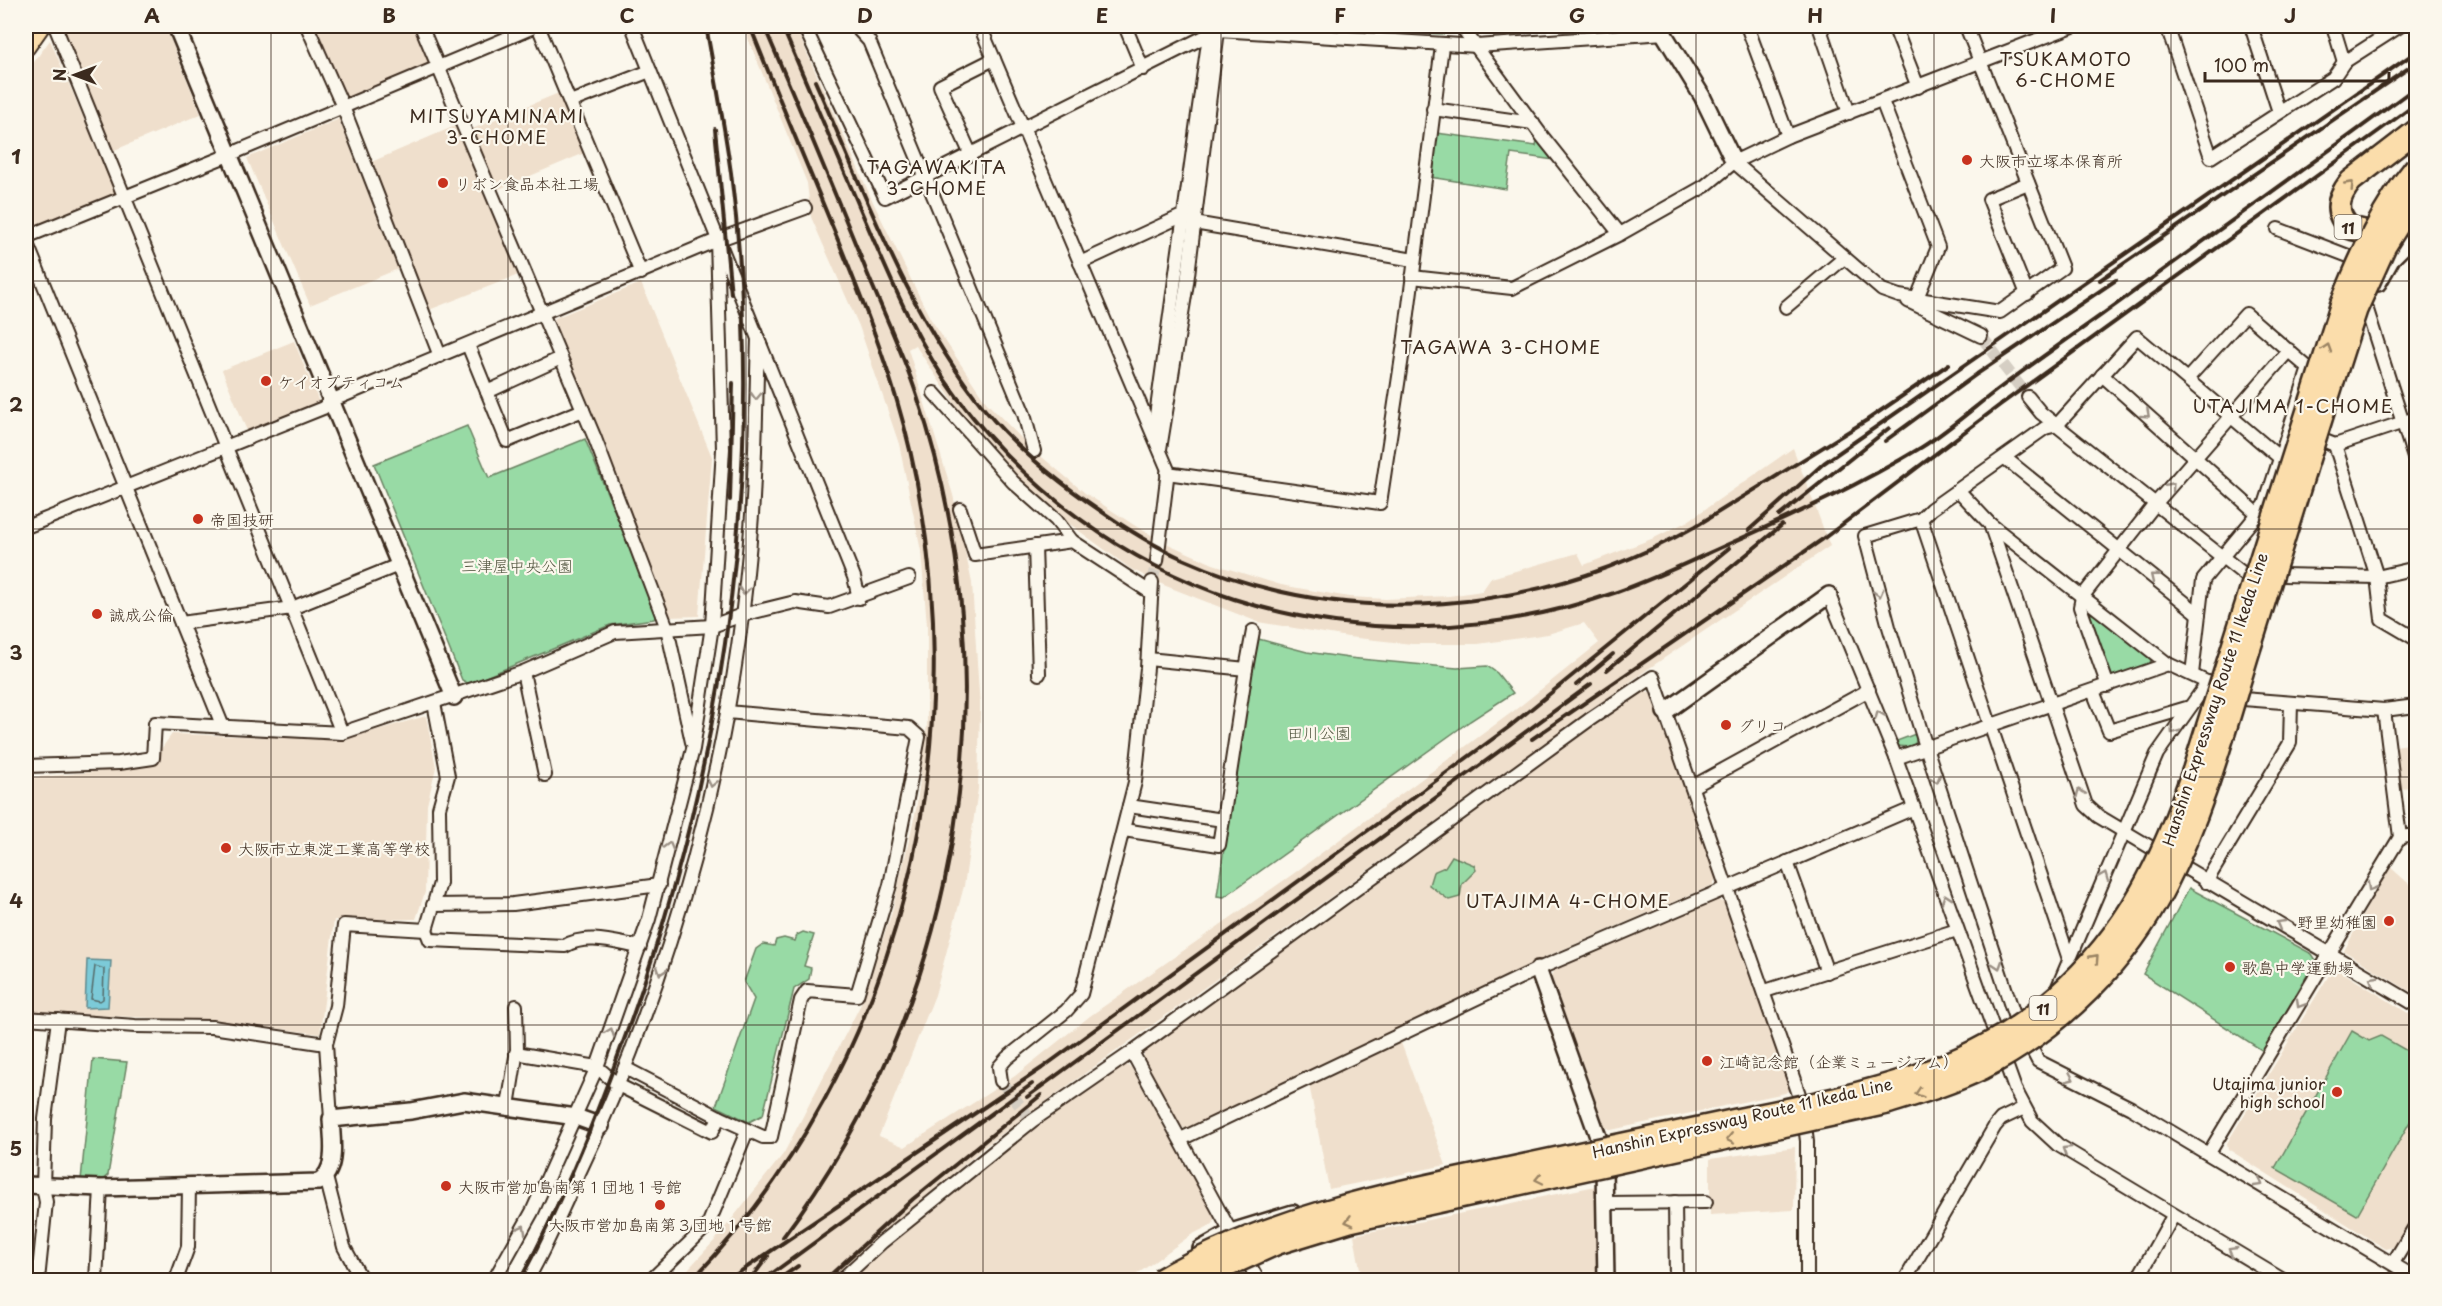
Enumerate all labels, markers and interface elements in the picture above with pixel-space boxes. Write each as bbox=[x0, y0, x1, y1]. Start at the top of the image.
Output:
text: A bbox=[144, 0, 160, 30]
text: B bbox=[382, 0, 396, 30]
text: C bbox=[619, 0, 635, 30]
text: D bbox=[857, 0, 873, 30]
text: E bbox=[1096, 0, 1108, 30]
text: F bbox=[1334, 0, 1346, 30]
text: G bbox=[1569, 0, 1585, 30]
text: H bbox=[1807, 0, 1823, 30]
text: I bbox=[2050, 0, 2056, 30]
text: J bbox=[2284, 0, 2296, 30]
north arrow bbox=[45, 45, 105, 105]
district label: TSUKAMOTO 6-CHOME bbox=[2000, 45, 2132, 93]
scale bar bbox=[2205, 45, 2390, 83]
text: 100 m bbox=[2214, 51, 2269, 78]
text: N bbox=[47, 69, 71, 81]
district label: MITSUYAMINAMI 3-CHOME bbox=[409, 102, 585, 150]
text: 1 bbox=[11, 141, 21, 171]
place label: 大阪市立塚本保育所 bbox=[1979, 148, 2123, 172]
district label: TAGAWAKITA 3-CHOME bbox=[866, 153, 1008, 201]
marker: 大阪市立塚本保育所 bbox=[1960, 153, 1974, 167]
place label: リボン食品本社工場 bbox=[455, 171, 599, 195]
marker: リボン食品本社工場 bbox=[436, 176, 450, 190]
one-way arrow bbox=[2342, 181, 2353, 192]
road number: 11 bbox=[2334, 215, 2362, 239]
district label: TAGAWA 3-CHOME bbox=[1400, 333, 1602, 360]
one-way arrow bbox=[2320, 343, 2332, 354]
place label: ケイオプティコム bbox=[278, 369, 404, 393]
marker: ケイオプティコム bbox=[259, 374, 273, 388]
text: 2 bbox=[9, 389, 23, 419]
one-way arrow bbox=[750, 392, 763, 401]
district label: UTAJIMA 1-CHOME bbox=[2193, 392, 2393, 419]
one-way arrow bbox=[2139, 407, 2150, 418]
one-way arrow bbox=[2164, 482, 2175, 493]
place label: 帝国技研 bbox=[210, 507, 274, 531]
marker: 帝国技研 bbox=[191, 512, 205, 526]
street label: Hanshin Expressway Route 11 Ikeda Line bbox=[2155, 549, 2273, 849]
park label: 三津屋中央公園 bbox=[461, 553, 573, 577]
one-way arrow bbox=[2150, 573, 2161, 584]
one-way arrow bbox=[738, 586, 751, 595]
one-way arrow bbox=[1872, 588, 1885, 598]
place label: 誠成公倫 bbox=[109, 602, 173, 626]
marker: 誠成公倫 bbox=[90, 607, 104, 621]
text: 3 bbox=[9, 637, 23, 667]
one-way arrow bbox=[1874, 710, 1886, 721]
place label: グリコ bbox=[1738, 713, 1786, 737]
marker: グリコ bbox=[1719, 718, 1733, 732]
park label: 田川公園 bbox=[1287, 720, 1351, 744]
one-way arrow bbox=[2170, 723, 2181, 734]
one-way arrow bbox=[1929, 774, 1942, 784]
one-way arrow bbox=[706, 778, 719, 788]
one-way arrow bbox=[2075, 788, 2087, 799]
place label: 大阪市立東淀工業高等学校 bbox=[238, 836, 430, 860]
marker: 大阪市立東淀工業高等学校 bbox=[219, 841, 233, 855]
one-way arrow bbox=[661, 842, 674, 852]
one-way arrow bbox=[2097, 871, 2110, 881]
one-way arrow bbox=[2367, 881, 2378, 892]
text: 4 bbox=[9, 885, 23, 915]
district label: UTAJIMA 4-CHOME bbox=[1466, 887, 1670, 914]
one-way arrow bbox=[1941, 893, 1954, 904]
place label: 野里幼稚園 bbox=[2297, 909, 2377, 933]
marker: 野里幼稚園 bbox=[2382, 914, 2396, 928]
one-way arrow bbox=[2276, 920, 2286, 931]
one-way arrow bbox=[2088, 954, 2099, 965]
place label: 歌島中学運動場 bbox=[2242, 955, 2354, 979]
one-way arrow bbox=[1990, 959, 2003, 970]
marker: 歌島中学運動場 bbox=[2223, 960, 2237, 974]
one-way arrow bbox=[655, 965, 668, 976]
one-way arrow bbox=[2369, 975, 2380, 987]
road number: 11 bbox=[2030, 996, 2056, 1020]
one-way arrow bbox=[2295, 998, 2307, 1008]
one-way arrow bbox=[602, 1027, 615, 1038]
place label: 江崎記念館（企業ミュージアム） bbox=[1719, 1049, 1959, 1073]
marker: 江崎記念館（企業ミュージアム） bbox=[1700, 1054, 1714, 1068]
street label: Hanshin Expressway Route 11 Ikeda Line bbox=[1589, 1071, 1895, 1163]
one-way arrow bbox=[2064, 1071, 2075, 1083]
place label: Utajima junior high school bbox=[2212, 1071, 2326, 1113]
marker: Utajima junior high school bbox=[2330, 1085, 2344, 1099]
one-way arrow bbox=[1914, 1086, 1925, 1098]
one-way arrow bbox=[1725, 1131, 1735, 1144]
text: 5 bbox=[10, 1133, 22, 1163]
one-way arrow bbox=[2061, 1146, 2072, 1157]
one-way arrow bbox=[1534, 1171, 1544, 1184]
place label: 大阪市営加島南第１団地１号館 bbox=[458, 1174, 682, 1198]
one-way arrow bbox=[2253, 1176, 2263, 1188]
marker: 大阪市営加島南第１団地１号館 bbox=[439, 1179, 453, 1193]
marker: 大阪市営加島南第３団地１号館 bbox=[653, 1198, 667, 1212]
place label: 大阪市営加島南第３団地１号館 bbox=[548, 1212, 772, 1236]
one-way arrow bbox=[1344, 1214, 1355, 1226]
one-way arrow bbox=[515, 1225, 526, 1236]
one-way arrow bbox=[2228, 1246, 2238, 1258]

